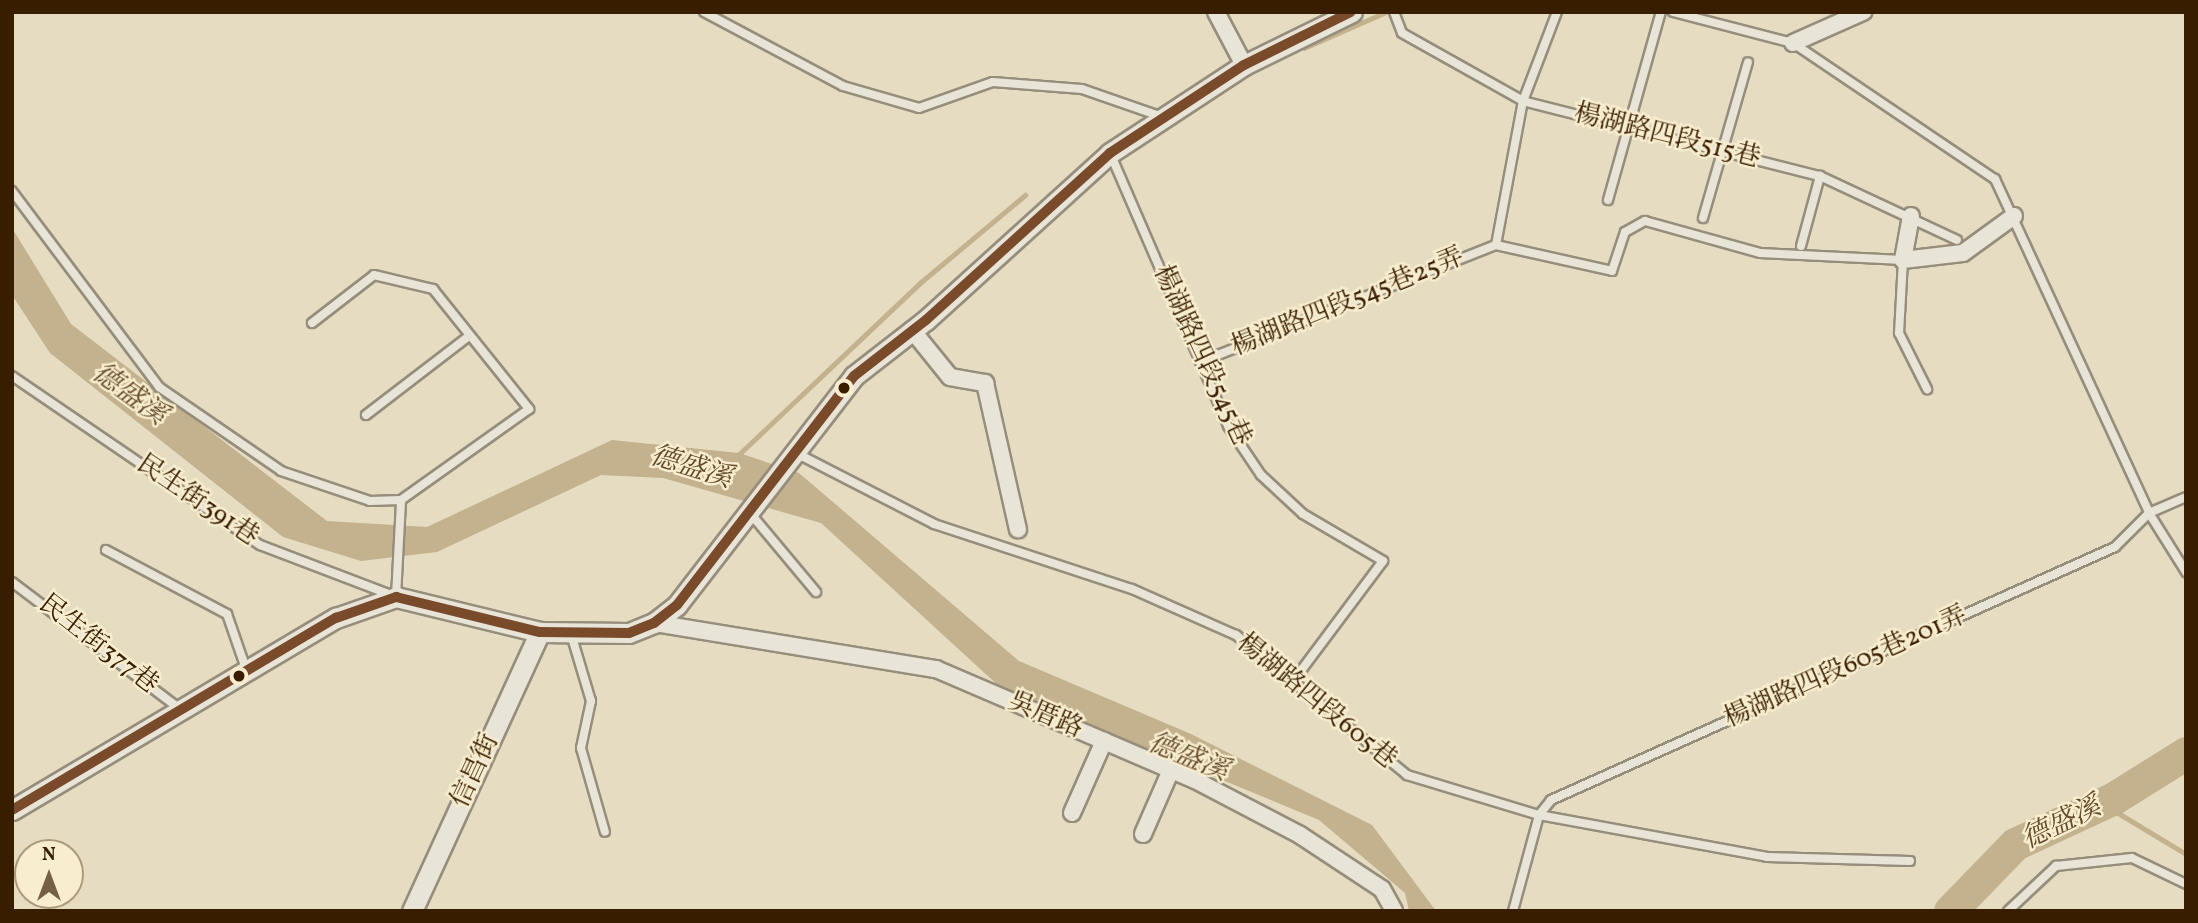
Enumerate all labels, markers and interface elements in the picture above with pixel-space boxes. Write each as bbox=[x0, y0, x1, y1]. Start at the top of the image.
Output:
street label: 楊湖路四段515巷 bbox=[1571, 99, 1763, 175]
street label: 楊湖路四段545巷25弄 bbox=[1227, 242, 1469, 364]
street label: 楊湖路四段545巷 bbox=[1145, 261, 1257, 451]
water label: 德盛溪 bbox=[85, 357, 173, 433]
unlabelled marker bbox=[837, 381, 851, 395]
water label: 德盛溪 bbox=[646, 440, 736, 496]
street label: 民生街391巷 bbox=[130, 449, 264, 553]
street label: 民生街377巷 bbox=[32, 589, 164, 701]
street label: 楊湖路四段605巷201弄 bbox=[1720, 600, 1972, 736]
street label: 楊湖路四段605巷 bbox=[1230, 628, 1402, 776]
unlabelled marker bbox=[232, 669, 246, 683]
street label: 吳厝路 bbox=[1003, 686, 1087, 746]
water label: 德盛溪 bbox=[1143, 727, 1233, 789]
street label: 信昌街 bbox=[445, 729, 507, 813]
water label: 德盛溪 bbox=[2017, 790, 2107, 858]
north arrow bbox=[14, 839, 84, 909]
text: N bbox=[42, 842, 56, 868]

